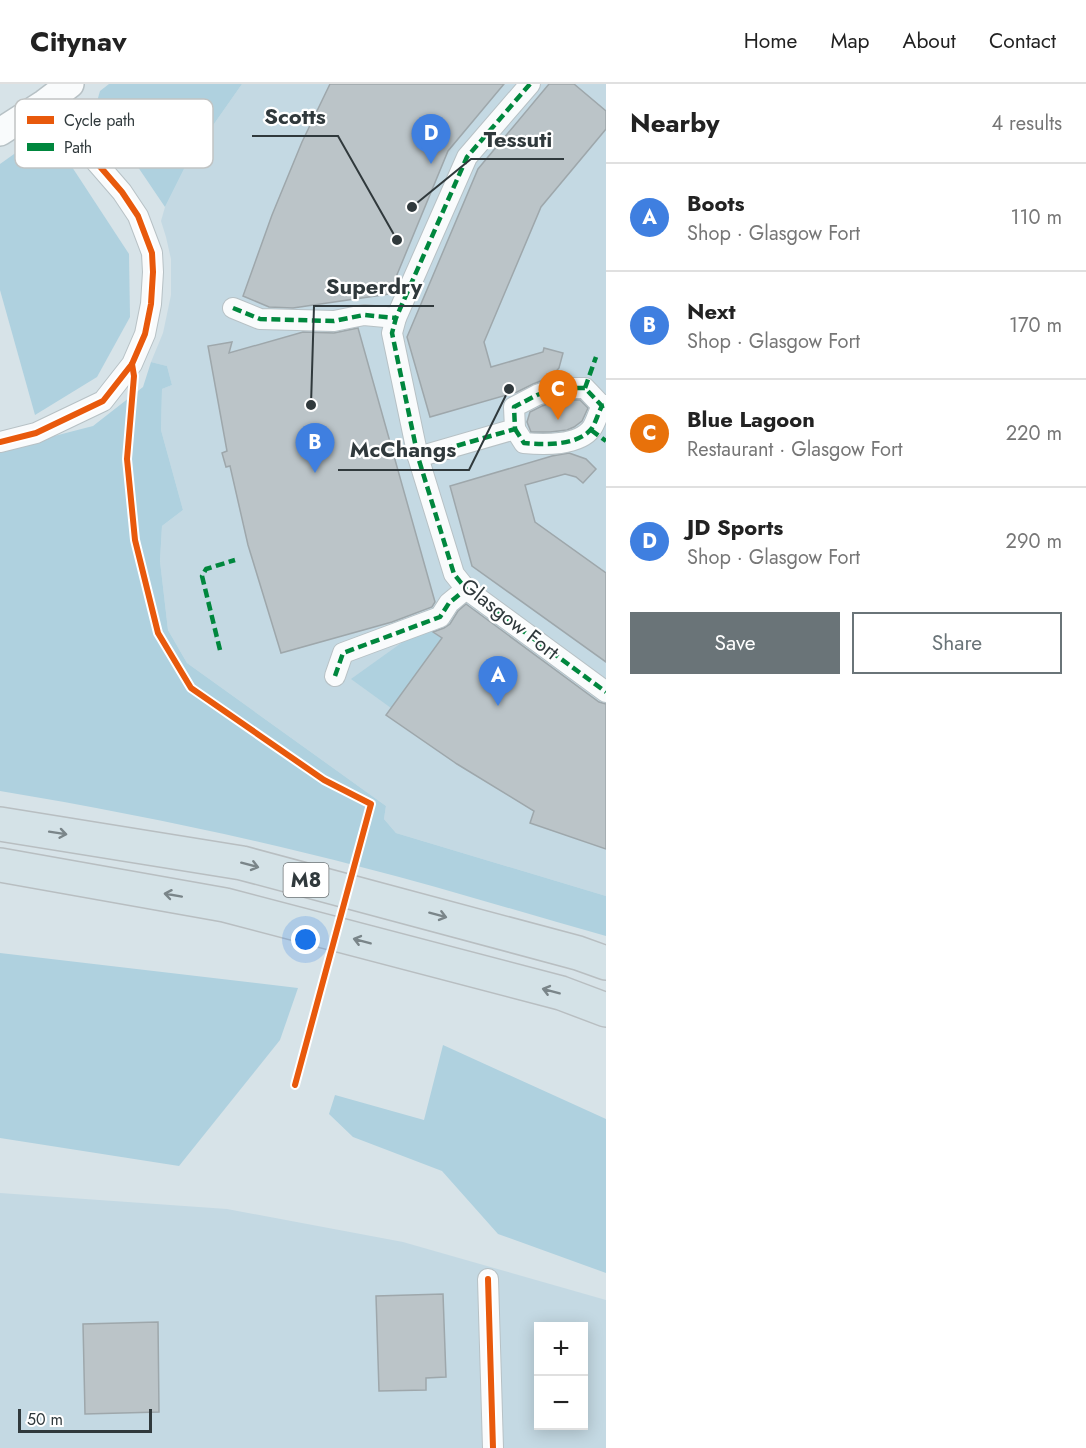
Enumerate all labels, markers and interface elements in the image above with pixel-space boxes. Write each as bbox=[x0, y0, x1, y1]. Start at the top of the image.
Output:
text: Citynav bbox=[30, 21, 127, 62]
text: Home bbox=[744, 26, 797, 56]
text: Map bbox=[830, 26, 870, 56]
text: About bbox=[903, 26, 956, 56]
text: Contact bbox=[989, 26, 1056, 56]
callout: Scotts bbox=[252, 96, 338, 136]
legend bbox=[15, 99, 213, 168]
text: Scotts bbox=[264, 100, 326, 132]
text: Nearby bbox=[630, 104, 719, 142]
text: Cycle path bbox=[64, 109, 135, 132]
text: 4 results bbox=[991, 109, 1062, 138]
pin: D bbox=[412, 115, 450, 164]
callout: Tessuti bbox=[471, 119, 564, 159]
text: Tessuti bbox=[484, 123, 552, 155]
text: Path bbox=[64, 136, 92, 159]
text: Boots bbox=[687, 187, 745, 219]
text: A bbox=[642, 203, 657, 232]
text: 110 m bbox=[1010, 203, 1062, 232]
text: Shop · Glasgow Fort bbox=[687, 219, 860, 248]
callout: Superdry bbox=[314, 266, 434, 306]
text: Superdry bbox=[326, 270, 423, 302]
text: Next bbox=[687, 295, 735, 327]
text: B bbox=[643, 311, 656, 340]
text: 170 m bbox=[1009, 311, 1062, 340]
text: Shop · Glasgow Fort bbox=[687, 327, 860, 356]
pin: C bbox=[538, 370, 578, 420]
text: Blue Lagoon bbox=[687, 403, 815, 435]
text: C bbox=[642, 419, 657, 448]
text: 220 m bbox=[1006, 419, 1062, 448]
pin: B bbox=[296, 424, 334, 473]
callout: McChangs bbox=[338, 430, 469, 470]
text: McChangs bbox=[350, 433, 456, 465]
text: Restaurant · Glasgow Fort bbox=[687, 435, 903, 464]
text: JD Sports bbox=[687, 511, 783, 543]
text: D bbox=[642, 527, 657, 556]
text: 290 m bbox=[1006, 527, 1062, 556]
text: Shop · Glasgow Fort bbox=[687, 543, 860, 572]
street label: Glasgow Fort bbox=[455, 571, 565, 667]
button: Save bbox=[630, 612, 840, 674]
button: Share bbox=[852, 612, 1062, 674]
pin: A bbox=[478, 656, 518, 706]
one-way arrow bbox=[47, 828, 67, 839]
one-way arrow bbox=[240, 859, 259, 871]
road number: M8 bbox=[284, 863, 328, 897]
one-way arrow bbox=[163, 890, 183, 901]
one-way arrow bbox=[429, 910, 448, 922]
your location bbox=[291, 925, 320, 954]
one-way arrow bbox=[353, 935, 372, 946]
one-way arrow bbox=[542, 984, 561, 996]
map controls bbox=[534, 1322, 588, 1430]
button: + bbox=[534, 1322, 588, 1376]
button: − bbox=[534, 1376, 588, 1430]
scale bar bbox=[18, 1406, 152, 1434]
text: 50 m bbox=[27, 1408, 63, 1431]

